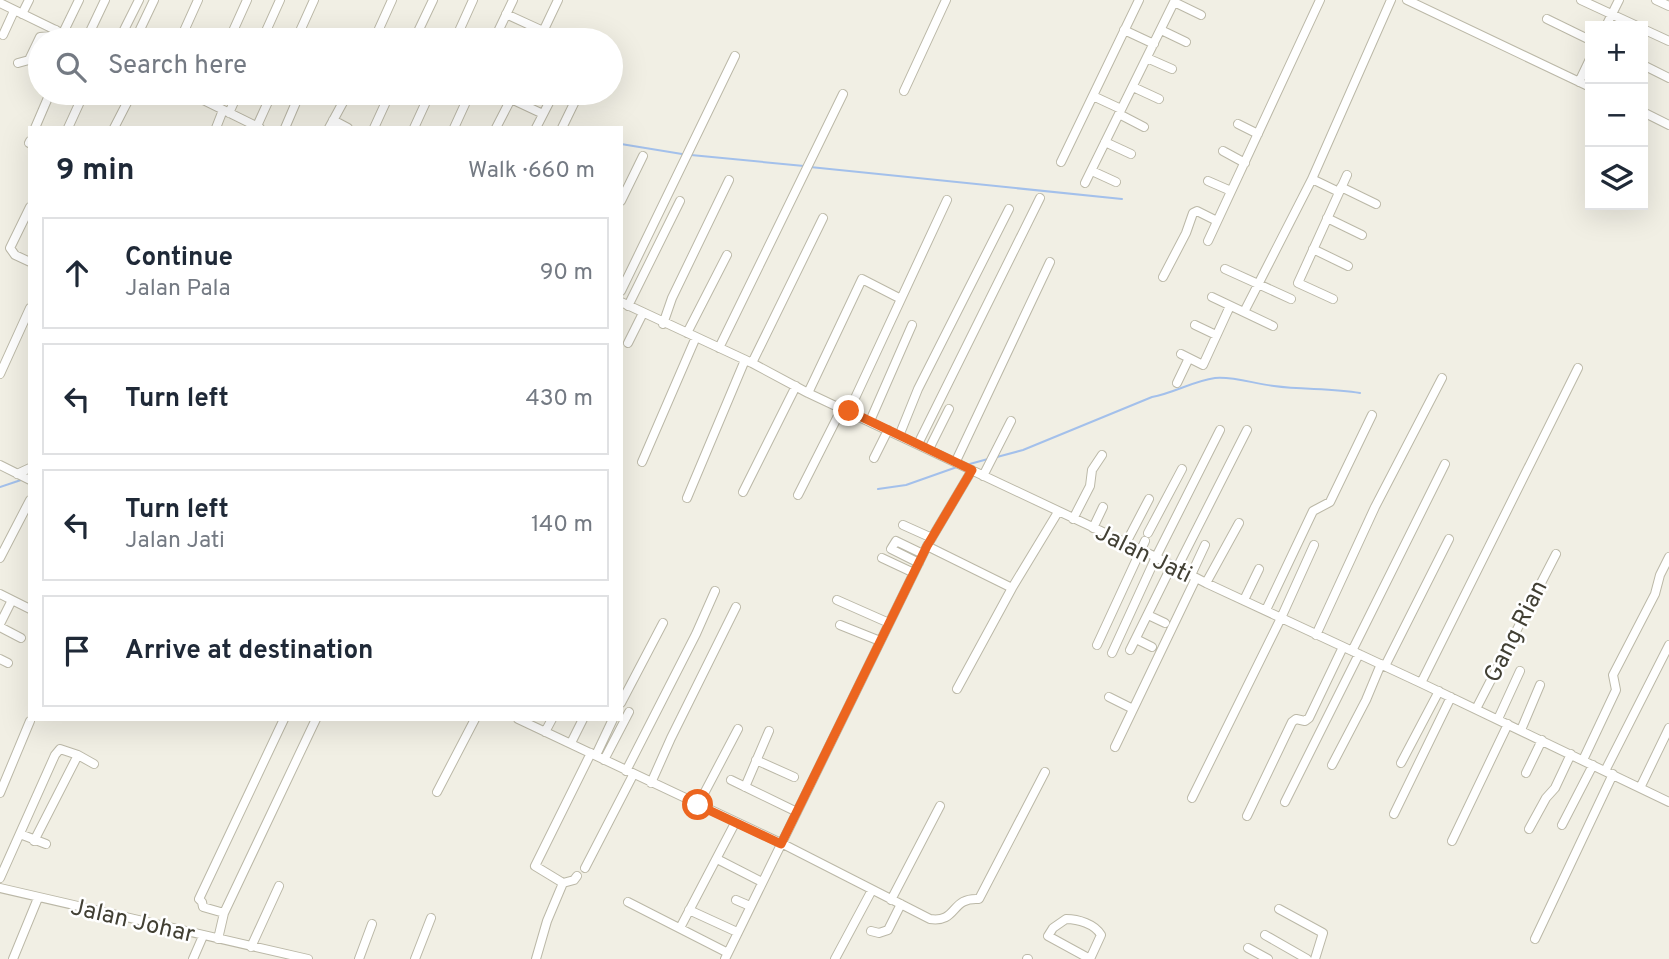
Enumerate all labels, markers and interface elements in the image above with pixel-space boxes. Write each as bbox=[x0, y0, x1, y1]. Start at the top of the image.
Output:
map controls bbox=[1585, 21, 1648, 210]
button: + bbox=[1585, 21, 1648, 84]
search box bbox=[28, 28, 623, 105]
icon: search bbox=[52, 48, 90, 86]
text: Search here bbox=[108, 50, 247, 83]
button: − bbox=[1585, 84, 1648, 147]
button: layers bbox=[1585, 147, 1648, 210]
text: 9 min bbox=[56, 153, 134, 190]
text: Walk · 660 m bbox=[468, 157, 595, 186]
text: Continue bbox=[125, 242, 233, 275]
icon: ahead bbox=[58, 254, 96, 292]
text: 90 m bbox=[540, 259, 593, 288]
text: Jalan Pala bbox=[125, 275, 231, 304]
icon: left bbox=[58, 380, 96, 418]
text: Turn left bbox=[125, 383, 229, 416]
text: 430 m bbox=[525, 385, 593, 414]
route end bbox=[833, 395, 864, 426]
text: Turn left bbox=[125, 494, 229, 527]
icon: left bbox=[58, 506, 96, 544]
text: 140 m bbox=[531, 511, 593, 540]
street label: Jalan Jati bbox=[1090, 518, 1197, 591]
text: Jalan Jati bbox=[125, 527, 225, 556]
street label: Gang Rian bbox=[1478, 576, 1555, 688]
icon: arrive bbox=[58, 632, 96, 670]
text: Arrive at destination bbox=[125, 635, 373, 668]
route start bbox=[682, 789, 713, 820]
street label: Jalan Johar bbox=[68, 893, 198, 951]

